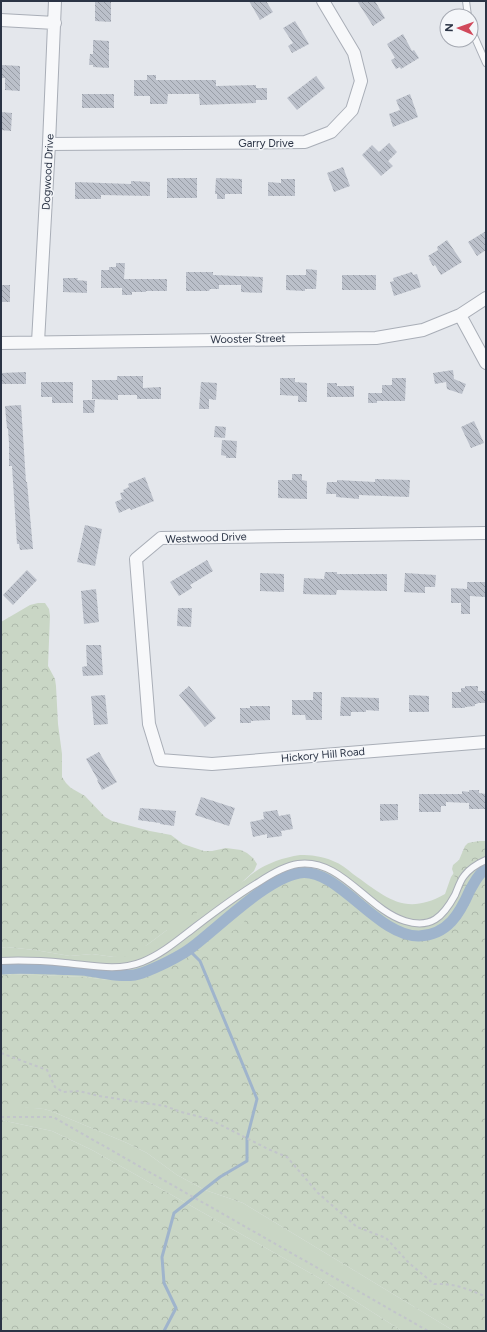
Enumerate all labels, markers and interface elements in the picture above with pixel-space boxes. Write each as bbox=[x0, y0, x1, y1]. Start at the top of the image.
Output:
north arrow bbox=[439, 8, 479, 48]
text: N bbox=[443, 23, 456, 32]
street label: Dogwood Drive bbox=[40, 134, 56, 210]
street label: Garry Drive bbox=[238, 137, 294, 150]
street label: Wooster Street bbox=[210, 332, 286, 346]
street label: Westwood Drive bbox=[165, 530, 247, 546]
street label: Hickory Hill Road bbox=[280, 745, 366, 765]

